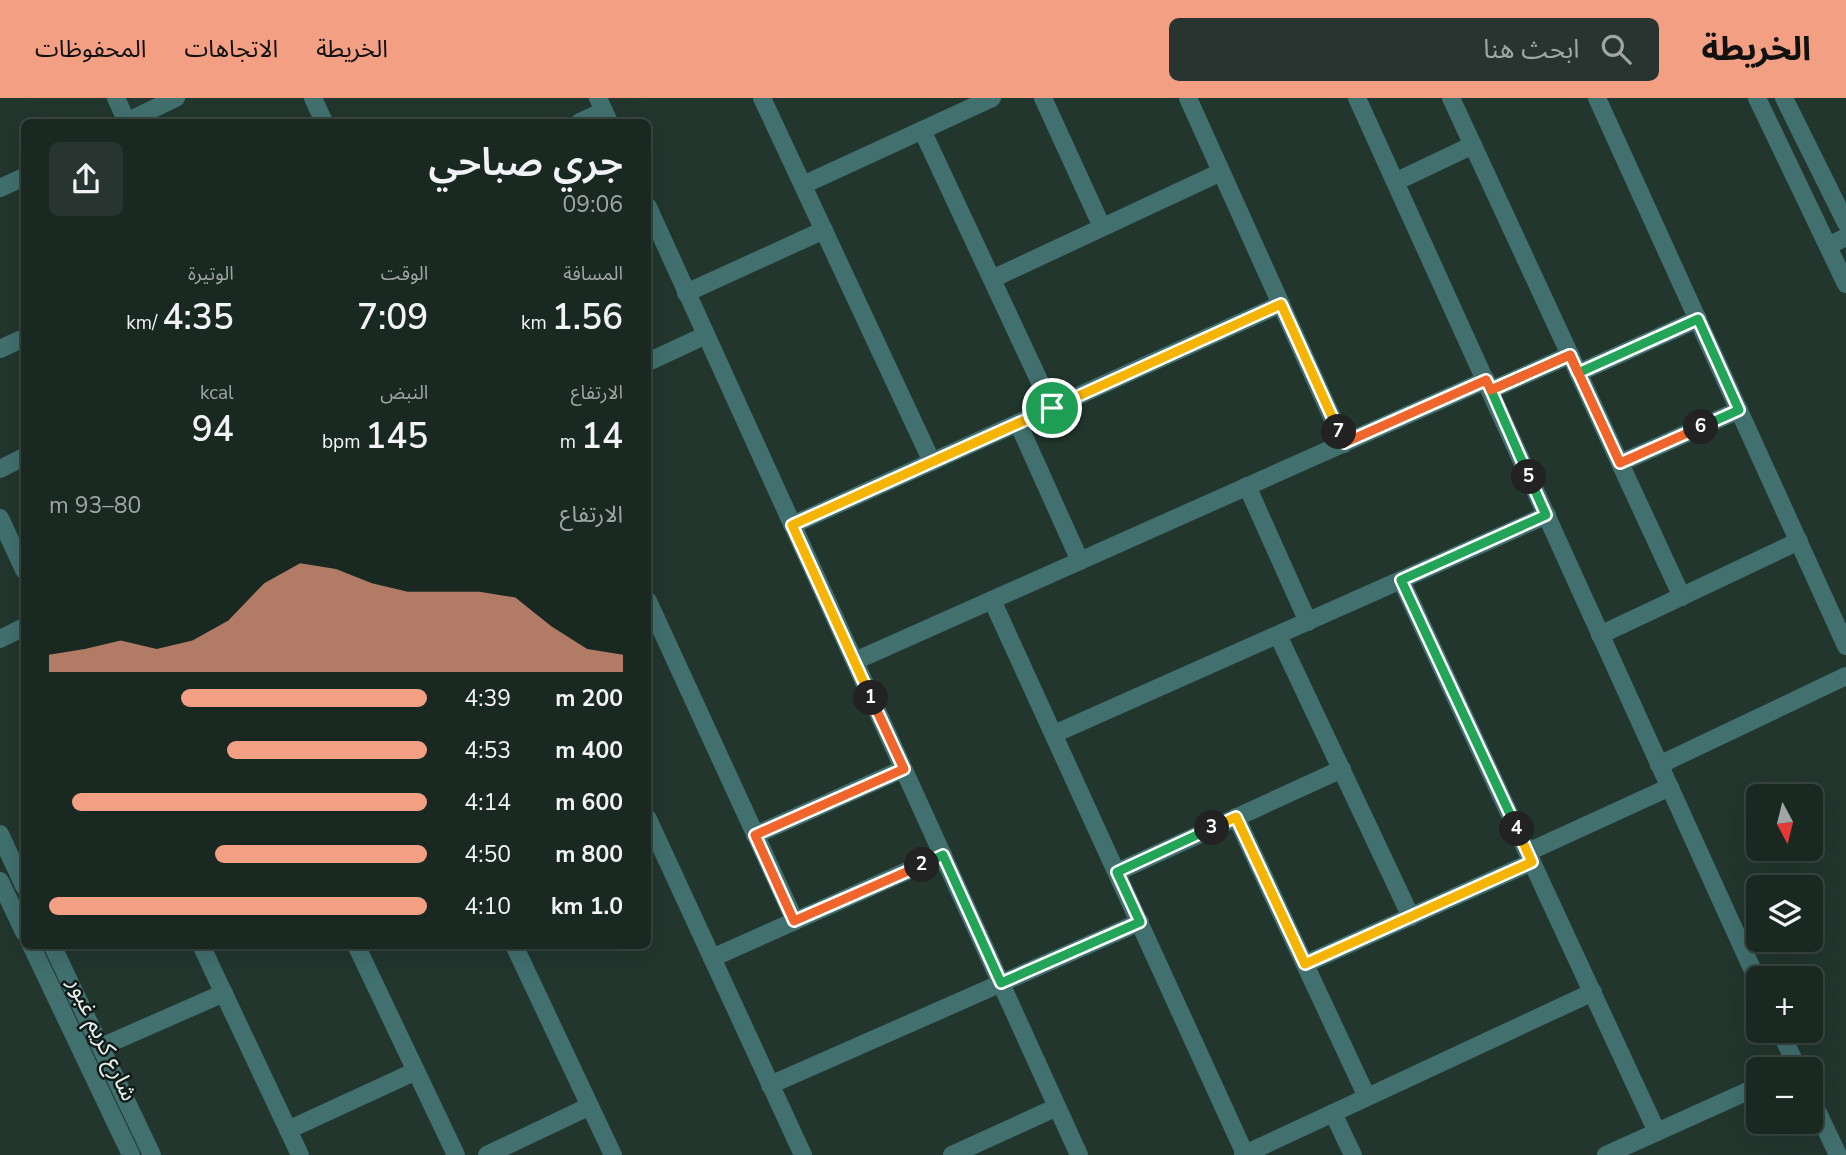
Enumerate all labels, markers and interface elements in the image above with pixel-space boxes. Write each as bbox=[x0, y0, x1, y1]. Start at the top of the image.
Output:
search box bbox=[1169, 18, 1659, 81]
text: الخريطة bbox=[1701, 27, 1811, 72]
icon: search bbox=[1597, 30, 1635, 68]
text: ابحث هنا bbox=[1483, 32, 1579, 67]
text: المحفوظات bbox=[35, 33, 146, 65]
text: الاتجاهات bbox=[184, 33, 278, 65]
text: الخريطة bbox=[316, 33, 388, 65]
text: جري صباحي bbox=[428, 137, 623, 188]
button: share bbox=[49, 142, 123, 216]
text: 09:06 bbox=[563, 189, 623, 220]
text: الوتيرة bbox=[188, 261, 234, 287]
text: الوقت bbox=[381, 261, 428, 287]
text: المسافة bbox=[563, 261, 623, 287]
text: 4:35 bbox=[162, 294, 234, 341]
text: 7:09 bbox=[357, 294, 428, 341]
text: 1.56 bbox=[552, 294, 623, 341]
text: /km bbox=[126, 310, 162, 336]
text: km bbox=[521, 310, 552, 336]
pin bbox=[1022, 378, 1082, 438]
text: kcal bbox=[200, 380, 234, 406]
text: النبض bbox=[380, 380, 428, 406]
text: الارتفاع bbox=[571, 380, 623, 406]
icon: arrive bbox=[1033, 389, 1071, 427]
text: 94 bbox=[192, 406, 234, 453]
pin: 6 bbox=[1684, 410, 1718, 444]
text: 145 bbox=[365, 413, 428, 460]
text: 14 bbox=[581, 413, 623, 460]
text: 6 bbox=[1695, 413, 1706, 439]
pin: 7 bbox=[1322, 414, 1356, 450]
text: 7 bbox=[1333, 418, 1344, 444]
text: bpm bbox=[322, 429, 365, 455]
text: m bbox=[560, 429, 581, 455]
pin: 5 bbox=[1512, 460, 1546, 494]
text: 5 bbox=[1523, 463, 1534, 489]
text: 80–93 m bbox=[49, 490, 141, 521]
text: الارتفاع bbox=[560, 499, 623, 530]
pin: 1 bbox=[854, 680, 888, 716]
text: 4:39 bbox=[464, 683, 511, 714]
text: 200 m bbox=[555, 683, 623, 714]
text: 1 bbox=[865, 684, 876, 710]
text: 4:53 bbox=[464, 735, 511, 766]
text: 400 m bbox=[555, 735, 623, 766]
north arrow bbox=[1746, 784, 1824, 861]
map controls bbox=[1746, 784, 1823, 1134]
text: 4:14 bbox=[464, 787, 511, 818]
text: 600 m bbox=[555, 787, 623, 818]
pin: 3 bbox=[1194, 810, 1230, 846]
pin: 4 bbox=[1500, 812, 1534, 846]
text: 3 bbox=[1206, 814, 1217, 840]
text: 4 bbox=[1511, 815, 1522, 841]
text: 4:50 bbox=[464, 839, 511, 870]
text: 800 m bbox=[555, 839, 623, 870]
pin: 2 bbox=[904, 848, 940, 882]
text: 2 bbox=[916, 851, 927, 877]
button: layers bbox=[1746, 875, 1823, 952]
text: 4:10 bbox=[464, 891, 511, 922]
text: 1.0 km bbox=[551, 891, 623, 922]
button: + bbox=[1746, 966, 1823, 1043]
street label: شارع كريم غبور bbox=[59, 971, 145, 1107]
button: − bbox=[1746, 1057, 1823, 1134]

